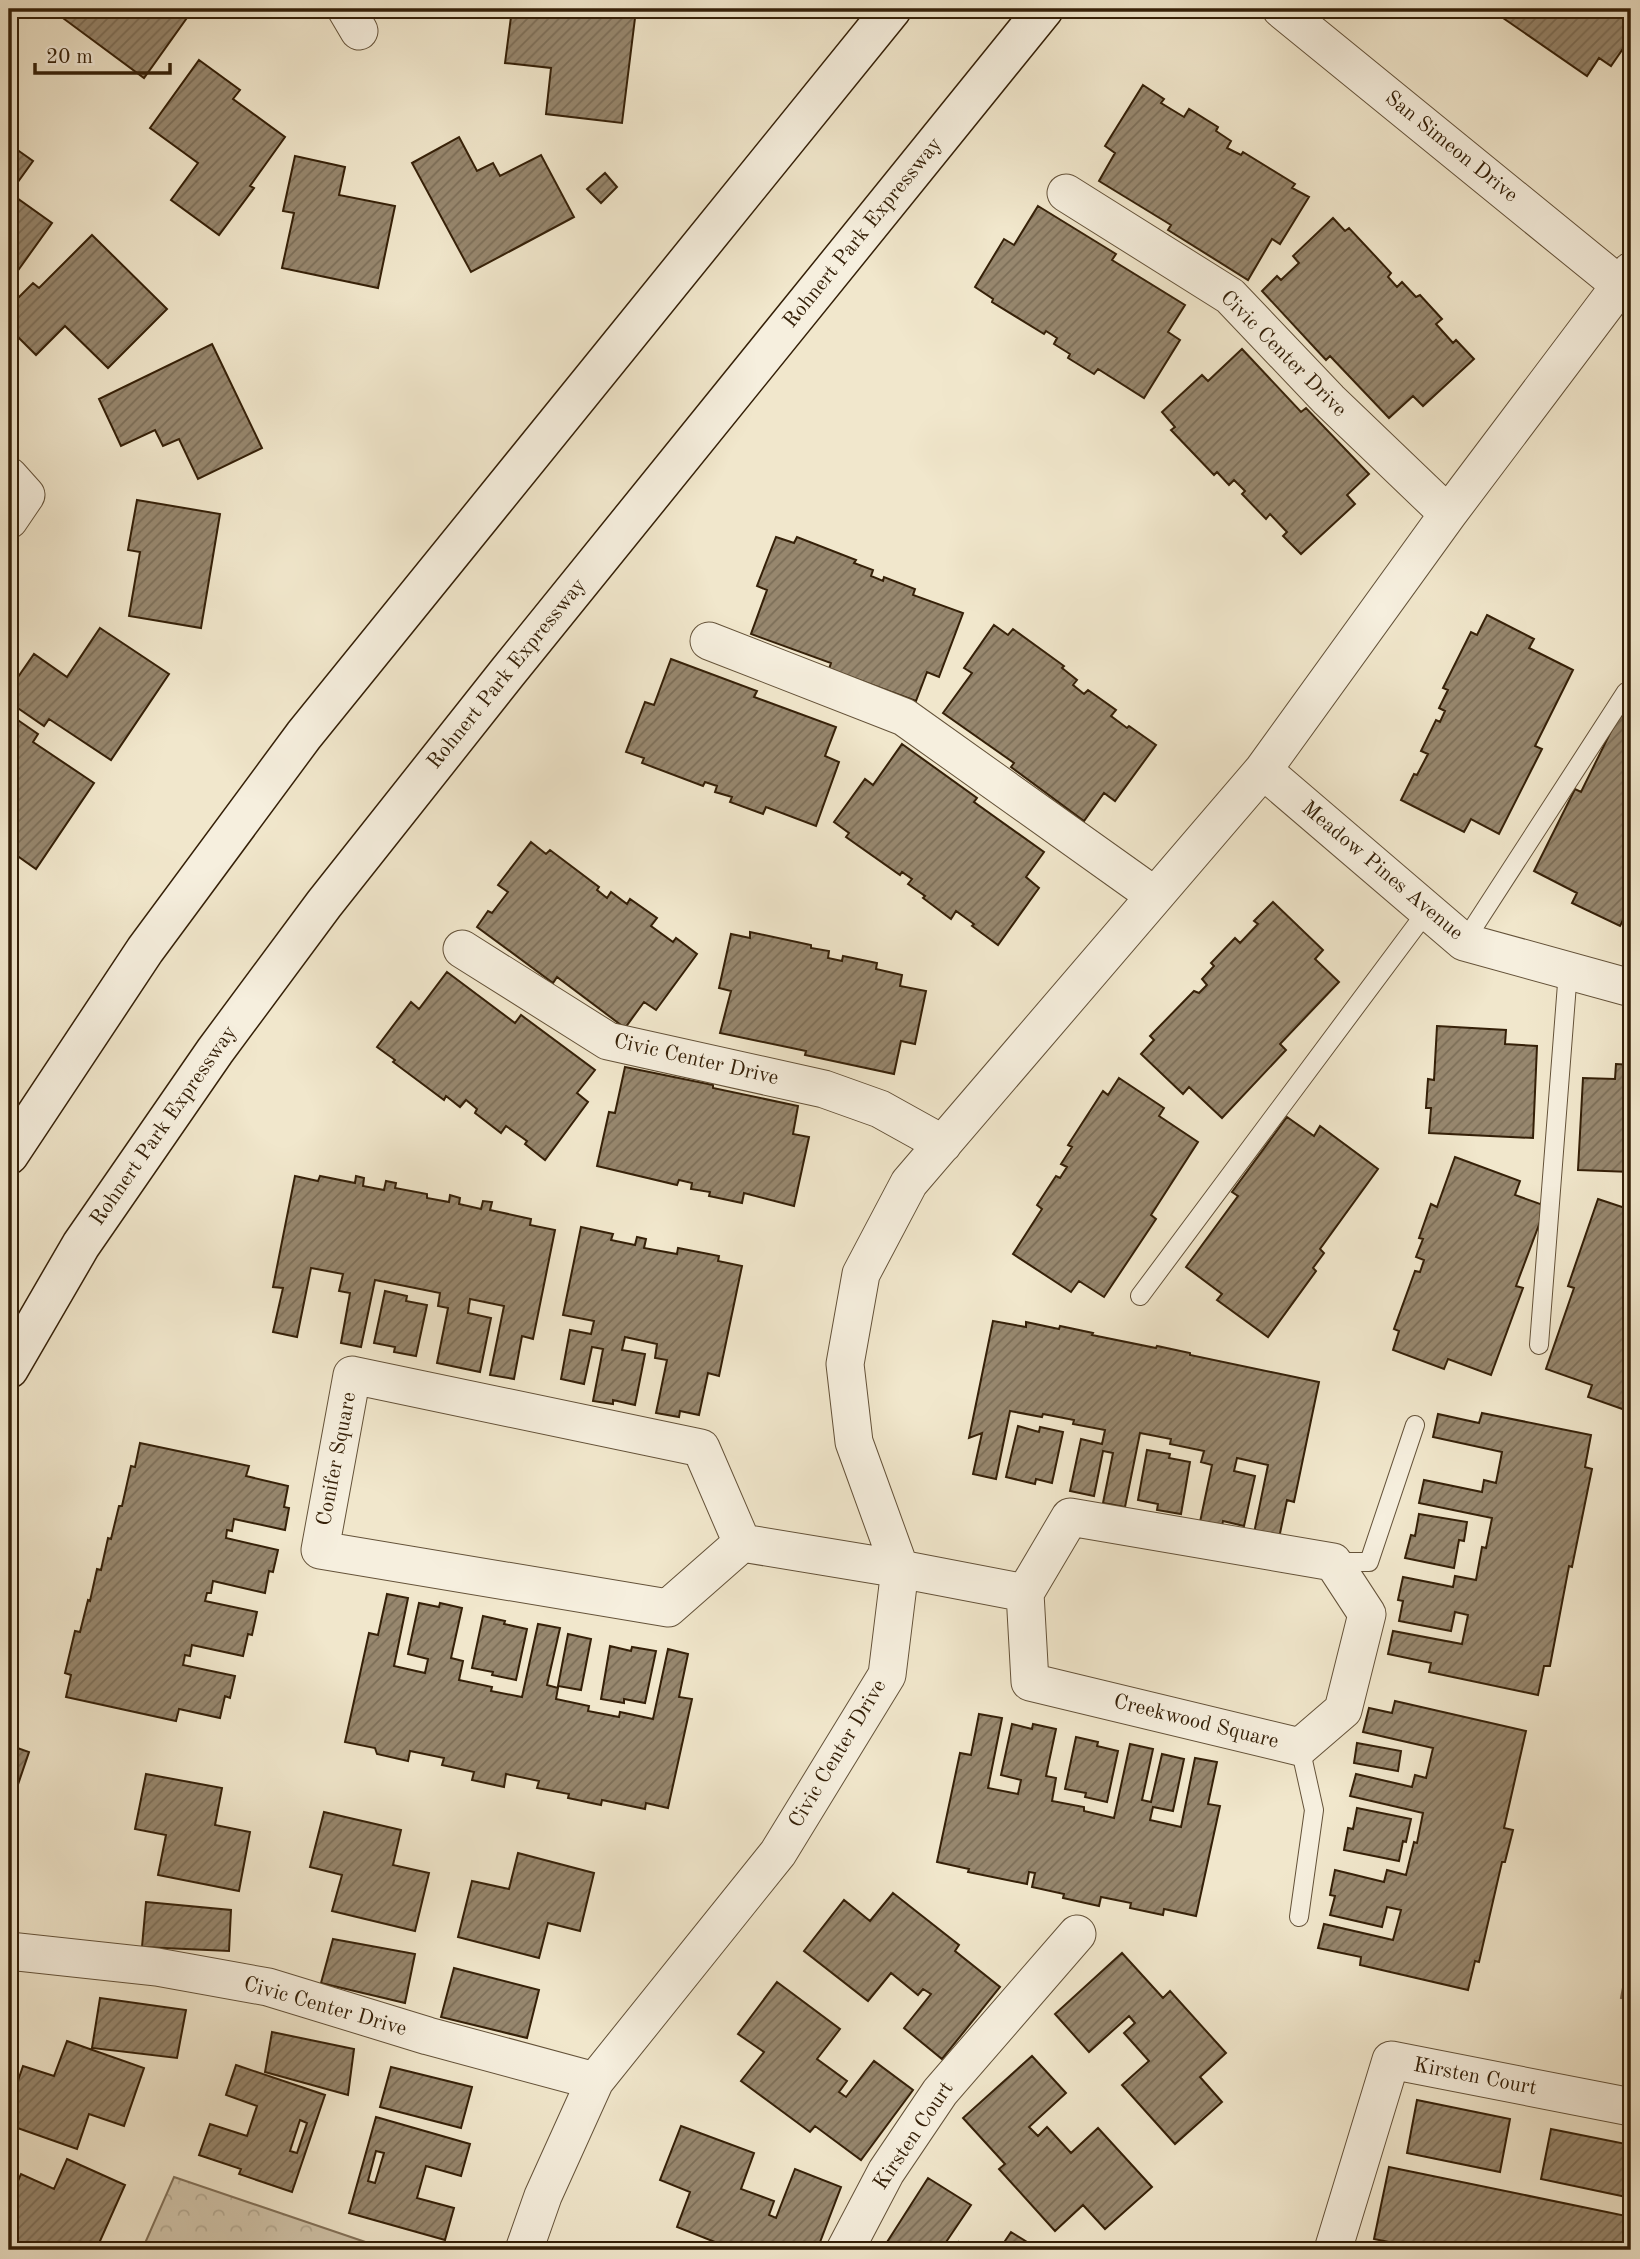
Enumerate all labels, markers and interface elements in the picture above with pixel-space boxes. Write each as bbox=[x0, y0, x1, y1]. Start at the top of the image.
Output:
scale bar bbox=[35, 32, 170, 76]
text: 20 m bbox=[46, 47, 93, 68]
street label: San Simeon Drive bbox=[1381, 87, 1521, 207]
street label: Rohnert Park Expressway bbox=[780, 134, 946, 332]
street label: Civic Center Drive bbox=[1216, 287, 1350, 421]
street label: Rohnert Park Expressway bbox=[424, 575, 590, 773]
street label: Meadow Pines Avenue bbox=[1297, 798, 1467, 944]
street label: Rohnert Park Expressway bbox=[87, 1022, 241, 1230]
street label: Civic Center Drive bbox=[612, 1031, 780, 1089]
street label: Conifer Square bbox=[314, 1390, 360, 1528]
street label: Civic Center Drive bbox=[786, 1676, 890, 1832]
street label: Creekwood Square bbox=[1111, 1691, 1281, 1753]
street label: Civic Center Drive bbox=[241, 1974, 409, 2040]
street label: Kirsten Court bbox=[1412, 2055, 1538, 2099]
street label: Kirsten Court bbox=[870, 2078, 958, 2194]

